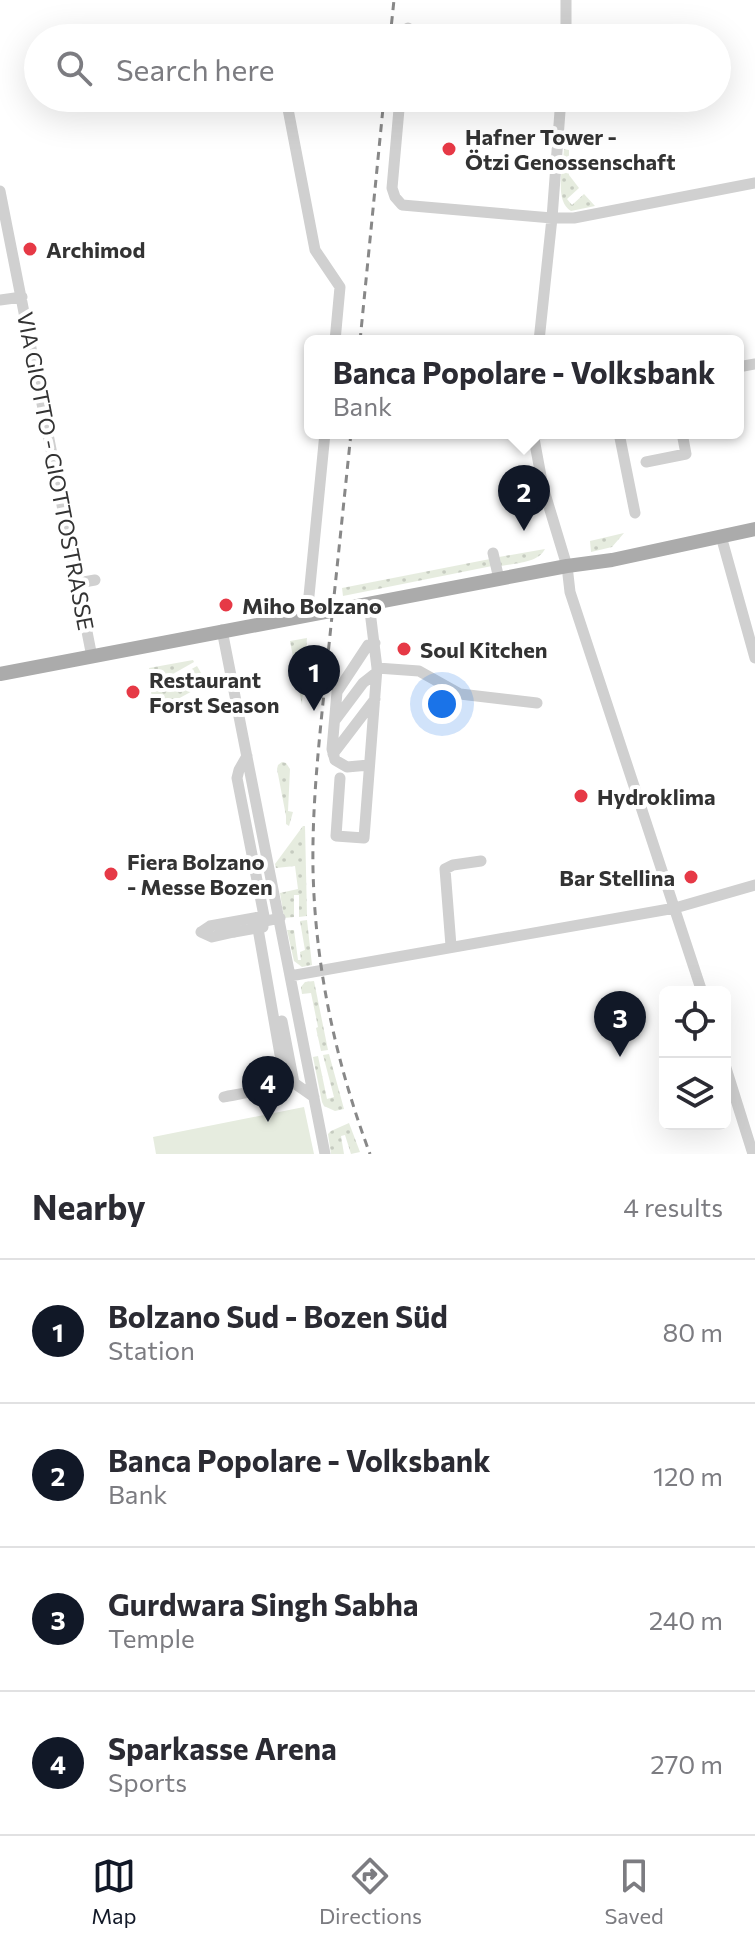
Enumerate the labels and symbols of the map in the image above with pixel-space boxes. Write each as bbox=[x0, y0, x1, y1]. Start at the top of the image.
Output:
place label: Hafner Tower - Ötzi Genossenschaft bbox=[465, 123, 675, 175]
marker: Hafner Tower - Ötzi Genossenschaft bbox=[440, 140, 458, 158]
place label: Archimod bbox=[46, 236, 145, 263]
marker: Archimod bbox=[21, 240, 39, 258]
street label: VIA GIOTTO - GIOTTOSTRASSE bbox=[12, 309, 100, 633]
pin: 2 bbox=[498, 465, 550, 531]
place label: Miho Bolzano bbox=[242, 592, 382, 619]
marker: Miho Bolzano bbox=[217, 596, 235, 614]
place label: Soul Kitchen bbox=[420, 636, 548, 663]
marker: Soul Kitchen bbox=[395, 640, 413, 658]
pin: 1 bbox=[288, 645, 340, 711]
place label: Restaurant Forst Season bbox=[149, 666, 279, 718]
marker: Restaurant Forst Season bbox=[124, 683, 142, 701]
your location bbox=[422, 684, 462, 724]
place label: Hydroklima bbox=[597, 783, 716, 810]
marker: Hydroklima bbox=[572, 787, 590, 805]
place label: Fiera Bolzano - Messe Bozen bbox=[127, 848, 273, 900]
place label: Bar Stellina bbox=[559, 864, 675, 891]
marker: Fiera Bolzano - Messe Bozen bbox=[102, 865, 120, 883]
marker: Bar Stellina bbox=[682, 868, 700, 886]
pin: 3 bbox=[594, 991, 646, 1057]
pin: 4 bbox=[242, 1056, 294, 1122]

